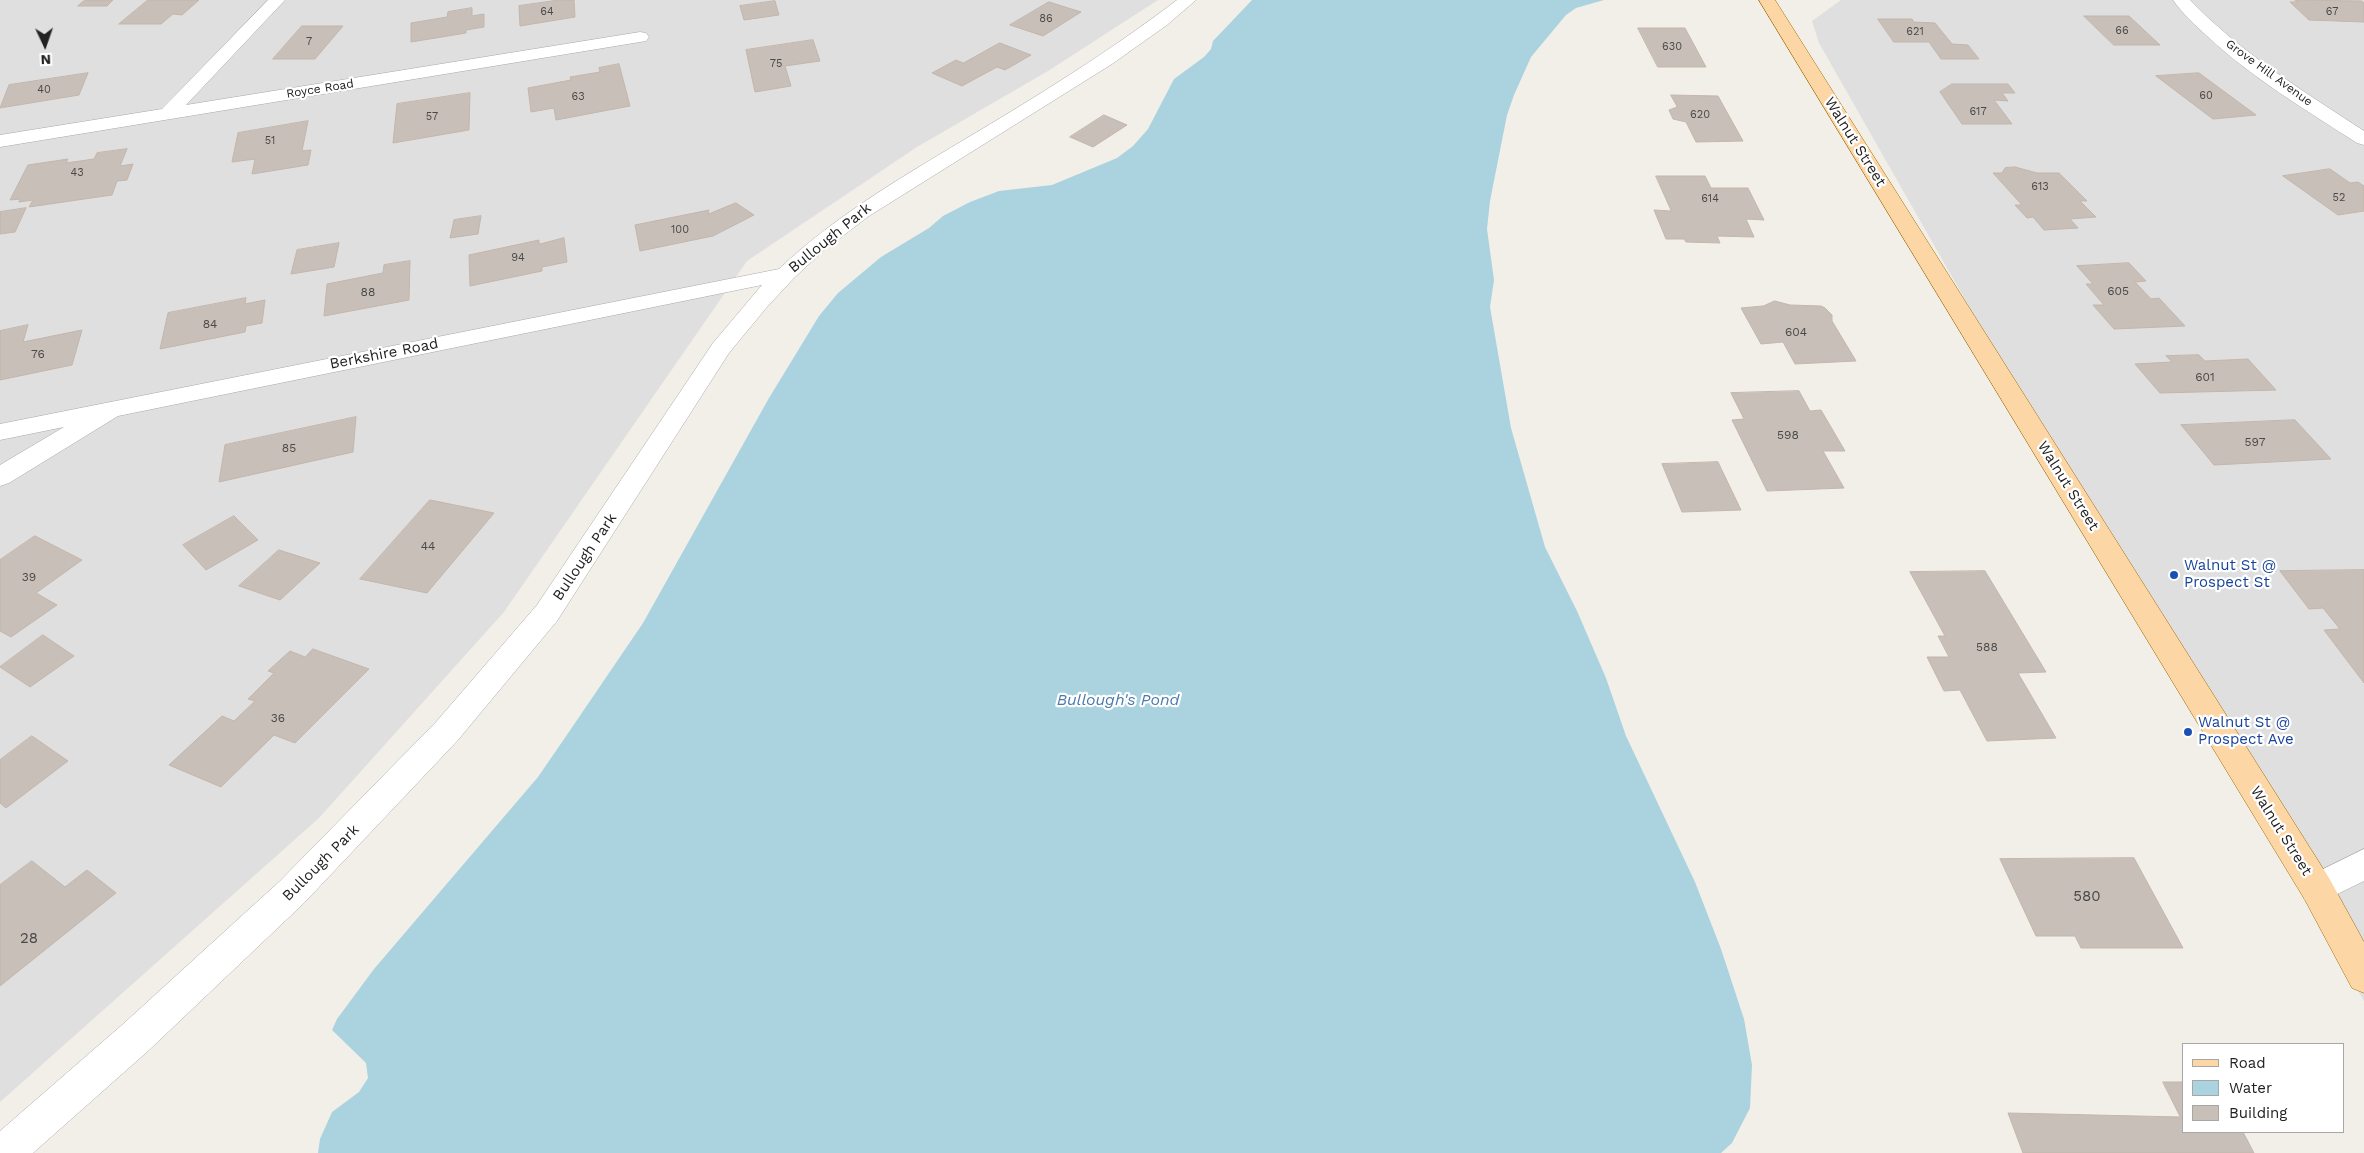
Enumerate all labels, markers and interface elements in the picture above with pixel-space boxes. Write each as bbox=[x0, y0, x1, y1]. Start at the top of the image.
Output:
house number: 64 bbox=[540, 5, 554, 19]
house number: 67 bbox=[2326, 5, 2338, 19]
house number: 86 bbox=[1039, 12, 1053, 26]
north arrow bbox=[20, 20, 70, 70]
house number: 66 bbox=[2115, 24, 2129, 38]
house number: 621 bbox=[1906, 25, 1924, 39]
house number: 7 bbox=[306, 35, 312, 49]
street label: Grove Hill Avenue bbox=[2223, 37, 2315, 109]
house number: 630 bbox=[1662, 40, 1682, 54]
text: N bbox=[40, 52, 51, 68]
house number: 75 bbox=[770, 57, 782, 71]
street label: Royce Road bbox=[285, 77, 355, 101]
house number: 40 bbox=[37, 83, 51, 97]
house number: 60 bbox=[2199, 89, 2213, 103]
house number: 63 bbox=[571, 90, 585, 104]
street label: Walnut Street bbox=[1820, 94, 1890, 190]
house number: 617 bbox=[1969, 105, 1987, 119]
house number: 620 bbox=[1690, 108, 1710, 122]
house number: 57 bbox=[426, 110, 438, 124]
house number: 51 bbox=[265, 134, 275, 148]
house number: 43 bbox=[70, 166, 84, 180]
house number: 613 bbox=[2031, 180, 2049, 194]
house number: 52 bbox=[2333, 191, 2345, 205]
house number: 614 bbox=[1701, 192, 1719, 206]
street label: Bullough Park bbox=[785, 199, 875, 277]
house number: 100 bbox=[671, 223, 689, 237]
house number: 94 bbox=[511, 251, 525, 265]
house number: 605 bbox=[2107, 284, 2129, 298]
house number: 88 bbox=[361, 285, 375, 299]
house number: 84 bbox=[203, 317, 217, 331]
house number: 604 bbox=[1785, 325, 1807, 339]
street label: Berkshire Road bbox=[328, 335, 440, 373]
house number: 76 bbox=[31, 347, 45, 361]
house number: 601 bbox=[2195, 370, 2215, 384]
house number: 598 bbox=[1777, 428, 1799, 442]
house number: 597 bbox=[2245, 435, 2265, 449]
street label: Walnut Street bbox=[2033, 438, 2103, 534]
house number: 85 bbox=[282, 441, 296, 455]
street label: Bullough Park bbox=[549, 510, 621, 604]
house number: 44 bbox=[421, 539, 435, 553]
place label: Walnut St @ Prospect St bbox=[2184, 557, 2276, 592]
marker: Walnut St @ Prospect St bbox=[2168, 569, 2180, 581]
house number: 39 bbox=[22, 570, 36, 584]
house number: 588 bbox=[1976, 640, 1998, 654]
water label: Bullough's Pond bbox=[1057, 690, 1179, 710]
house number: 36 bbox=[271, 711, 285, 725]
place label: Walnut St @ Prospect Ave bbox=[2198, 714, 2294, 749]
marker: Walnut St @ Prospect Ave bbox=[2182, 726, 2194, 738]
street label: Walnut Street bbox=[2246, 783, 2316, 879]
street label: Bullough Park bbox=[279, 821, 363, 905]
house number: 580 bbox=[2073, 888, 2101, 906]
house number: 28 bbox=[20, 930, 38, 948]
legend bbox=[2182, 1043, 2344, 1133]
text: Road bbox=[2229, 1054, 2266, 1072]
text: Water bbox=[2229, 1079, 2272, 1097]
text: Building bbox=[2229, 1104, 2287, 1122]

